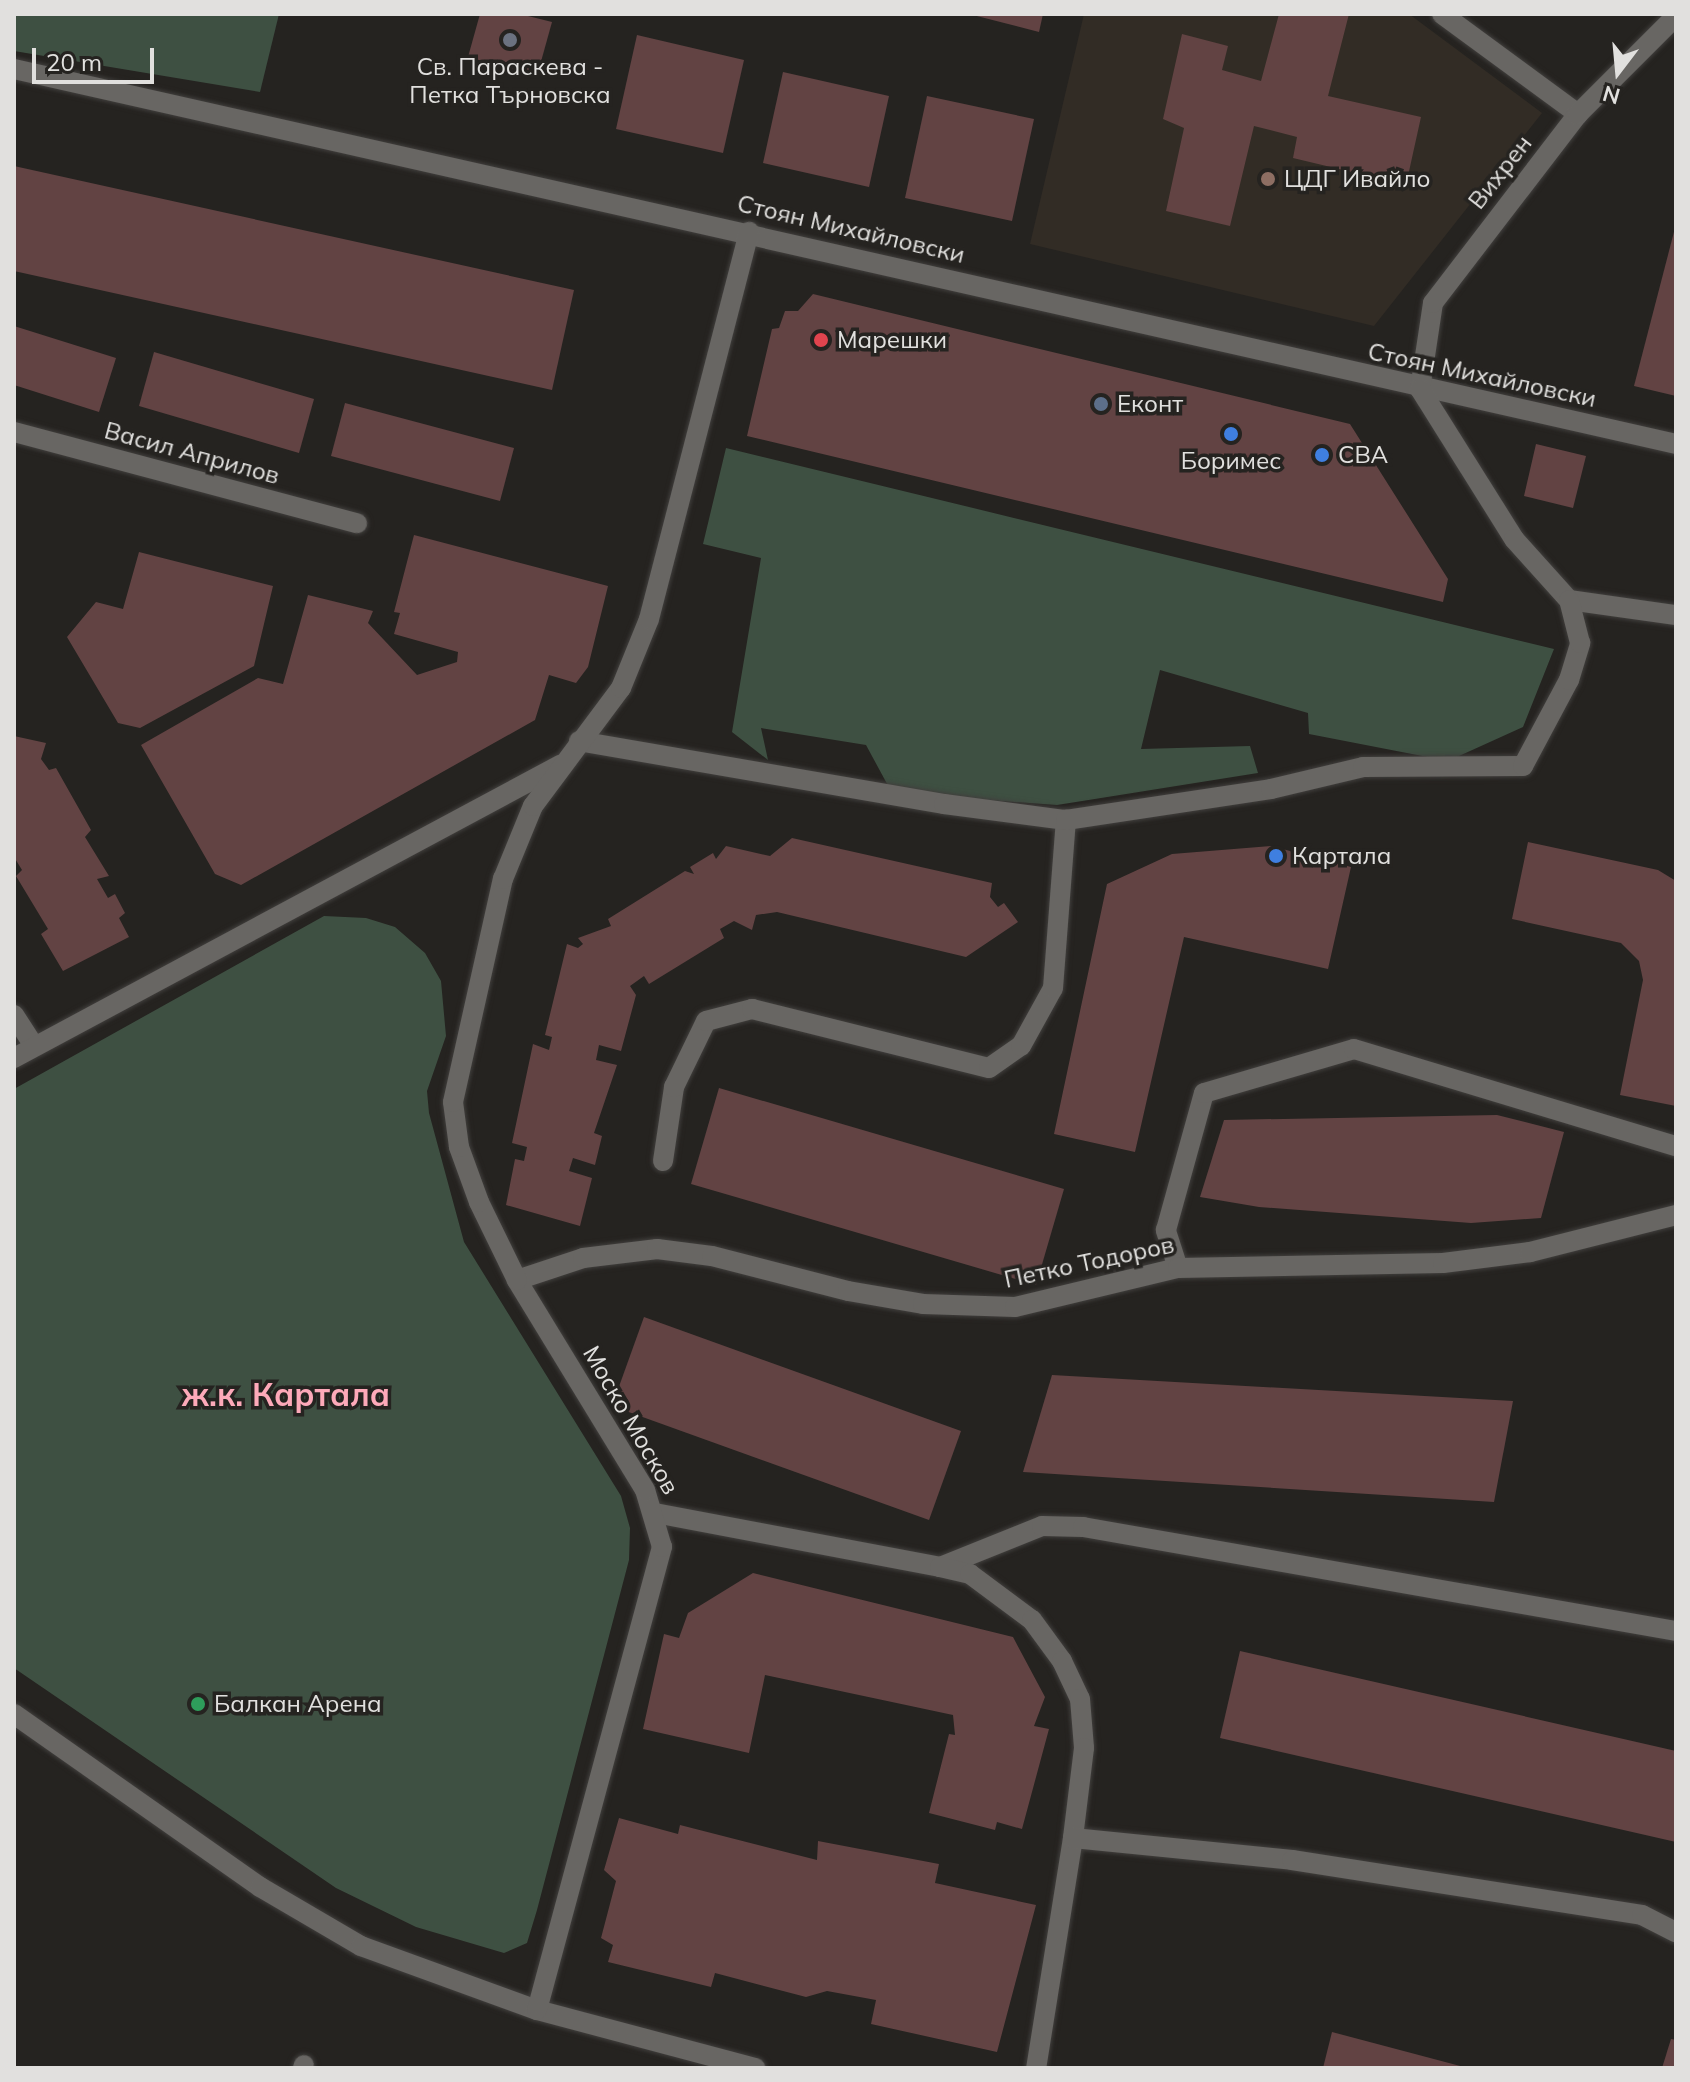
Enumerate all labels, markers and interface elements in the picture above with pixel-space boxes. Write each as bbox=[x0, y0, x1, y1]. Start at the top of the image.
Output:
marker: Св. Параскева - Петка Търновска bbox=[501, 31, 519, 49]
scale bar bbox=[36, 32, 158, 82]
north arrow bbox=[1578, 32, 1658, 112]
text: 20 m bbox=[46, 47, 102, 77]
place label: Св. Параскева - Петка Търновска bbox=[409, 53, 611, 109]
text: N bbox=[1600, 79, 1623, 111]
street label: Вихрен bbox=[1462, 129, 1538, 215]
place label: ЦДГ Ивайло bbox=[1284, 165, 1430, 193]
marker: ЦДГ Ивайло bbox=[1259, 170, 1277, 188]
street label: Стоян Михайловски bbox=[734, 189, 968, 269]
place label: Марешки bbox=[837, 326, 947, 354]
marker: Марешки bbox=[812, 331, 830, 349]
street label: Стоян Михайловски bbox=[1365, 337, 1599, 413]
place label: Еконт bbox=[1117, 390, 1183, 418]
marker: Еконт bbox=[1092, 395, 1110, 413]
street label: Васил Априлов bbox=[101, 416, 283, 490]
marker: Боримес bbox=[1222, 425, 1240, 443]
place label: CBA bbox=[1338, 441, 1388, 469]
marker: CBA bbox=[1313, 446, 1331, 464]
place label: Боримес bbox=[1181, 447, 1281, 475]
place label: Картала bbox=[1292, 842, 1391, 870]
marker: Картала bbox=[1267, 847, 1285, 865]
street label: Петко Тодоров bbox=[1001, 1230, 1177, 1294]
street label: Моско Москов bbox=[577, 1341, 685, 1499]
district label: ж.к. Картала bbox=[182, 1375, 390, 1413]
place label: Балкан Арена bbox=[214, 1690, 382, 1718]
marker: Балкан Арена bbox=[189, 1695, 207, 1713]

